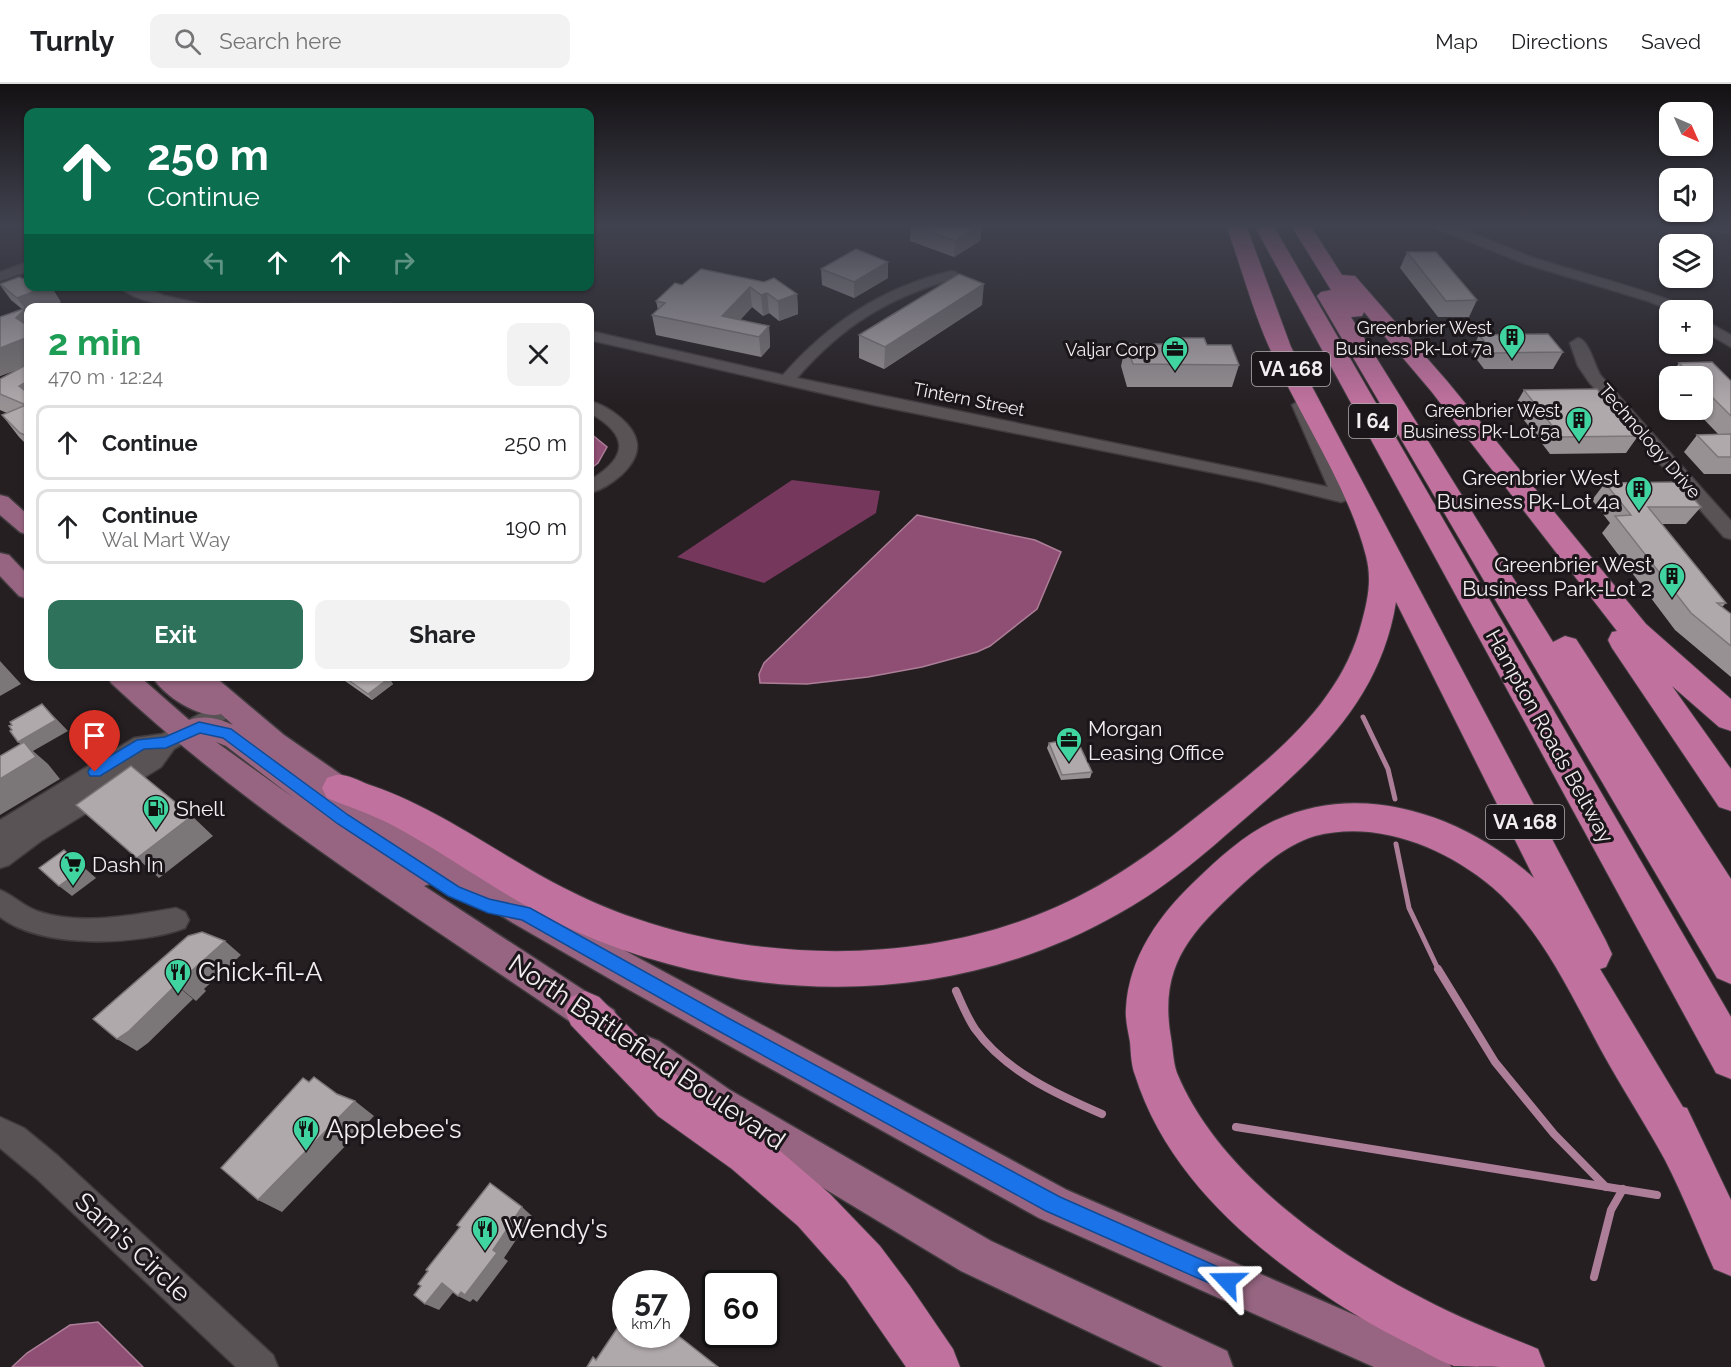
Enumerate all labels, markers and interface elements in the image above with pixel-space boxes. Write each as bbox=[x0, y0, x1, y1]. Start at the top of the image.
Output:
search box bbox=[150, 14, 570, 68]
text: Turnly bbox=[30, 25, 114, 58]
icon: search bbox=[171, 25, 204, 58]
text: Search here bbox=[219, 28, 341, 54]
text: Map bbox=[1435, 29, 1478, 54]
text: Directions bbox=[1511, 29, 1608, 54]
text: Saved bbox=[1641, 29, 1701, 54]
north arrow bbox=[1659, 102, 1713, 156]
map controls bbox=[1659, 102, 1713, 420]
text: 250 m bbox=[147, 131, 269, 180]
icon: ahead bbox=[48, 132, 126, 210]
button: sound bbox=[1659, 168, 1713, 222]
text: Continue bbox=[147, 181, 260, 212]
button: layers bbox=[1659, 234, 1713, 288]
icon: left bbox=[198, 246, 231, 279]
icon: ahead bbox=[261, 246, 294, 279]
icon: ahead bbox=[324, 246, 357, 279]
icon: right bbox=[387, 246, 420, 279]
button: + bbox=[1659, 300, 1713, 354]
place label: Greenbrier West Business Pk-Lot 7a bbox=[1335, 317, 1492, 359]
text: 2 min bbox=[48, 321, 141, 363]
building icon: Greenbrier West Business Pk-Lot 7a bbox=[1497, 322, 1527, 360]
button: close bbox=[507, 323, 570, 386]
office icon: Valjar Corp bbox=[1160, 334, 1190, 372]
place label: Valjar Corp bbox=[1065, 339, 1156, 360]
road number: VA 168 bbox=[1252, 352, 1330, 386]
text: 470 m · 12:24 bbox=[48, 365, 163, 389]
button: − bbox=[1659, 366, 1713, 420]
street label: Tintern Street bbox=[912, 378, 1026, 420]
street label: Technology Drive bbox=[1595, 380, 1706, 503]
place label: Greenbrier West Business Pk-Lot 5a bbox=[1403, 400, 1560, 442]
road number: I 64 bbox=[1349, 404, 1397, 438]
building icon: Greenbrier West Business Pk-Lot 5a bbox=[1564, 405, 1594, 443]
icon: ahead bbox=[51, 426, 84, 459]
text: Continue bbox=[102, 430, 198, 456]
text: 250 m bbox=[504, 430, 567, 456]
place label: Greenbrier West Business Pk-Lot 4a bbox=[1437, 465, 1620, 514]
building icon: Greenbrier West Business Pk-Lot 4a bbox=[1624, 474, 1654, 512]
text: Continue bbox=[102, 502, 198, 528]
icon: ahead bbox=[51, 510, 84, 543]
text: 190 m bbox=[505, 514, 567, 540]
text: Wal Mart Way bbox=[102, 528, 230, 552]
place label: Greenbrier West Business Park-Lot 2 bbox=[1462, 552, 1652, 601]
building icon: Greenbrier West Business Park-Lot 2 bbox=[1657, 561, 1687, 599]
button: Exit bbox=[48, 600, 303, 669]
button: Share bbox=[315, 600, 570, 669]
street label: Hampton Roads Beltway bbox=[1481, 625, 1619, 847]
pin bbox=[69, 710, 120, 772]
place label: Morgan Leasing Office bbox=[1088, 716, 1224, 765]
icon: arrive bbox=[78, 719, 111, 752]
office icon: Morgan Leasing Office bbox=[1054, 725, 1084, 763]
fuel station icon: Shell bbox=[141, 793, 171, 831]
place label: Shell bbox=[176, 796, 225, 821]
road number: VA 168 bbox=[1486, 805, 1564, 839]
supermarket icon: Dash In bbox=[58, 849, 88, 887]
place label: Dash In bbox=[92, 852, 164, 877]
street label: North Battlefield Boulevard bbox=[503, 948, 791, 1156]
restaurant icon: Chick-fil-A bbox=[163, 957, 193, 995]
place label: Chick-fil-A bbox=[198, 957, 323, 987]
restaurant icon: Applebee's bbox=[291, 1114, 321, 1152]
place label: Applebee's bbox=[326, 1114, 462, 1144]
street label: Sam's Circle bbox=[69, 1186, 197, 1308]
restaurant icon: Wendy's bbox=[470, 1214, 500, 1252]
place label: Wendy's bbox=[504, 1214, 608, 1244]
position arrow bbox=[1195, 1249, 1259, 1313]
speed limit sign: 60 bbox=[702, 1270, 780, 1348]
text: 57 bbox=[634, 1284, 668, 1319]
text: km/h bbox=[631, 1315, 671, 1333]

